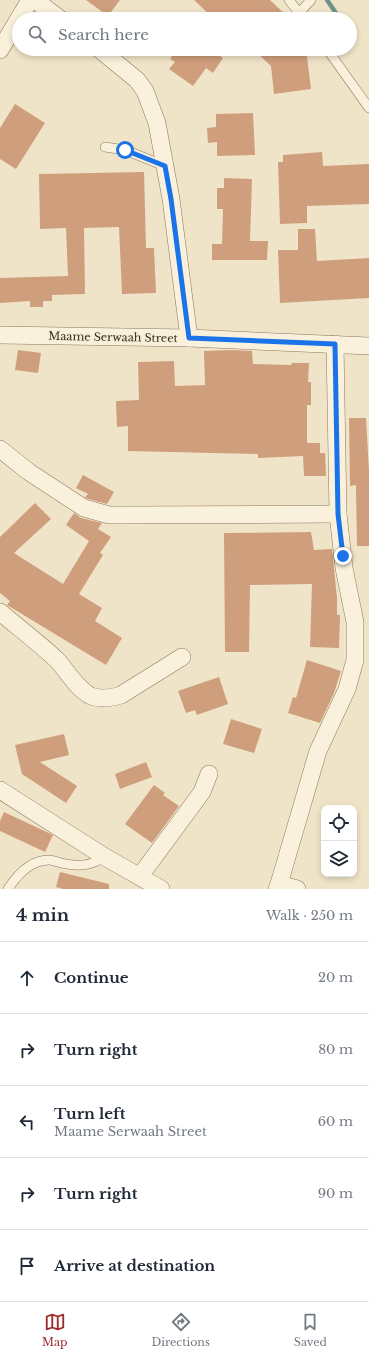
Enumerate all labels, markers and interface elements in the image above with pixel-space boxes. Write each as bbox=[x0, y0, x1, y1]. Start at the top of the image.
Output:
search box bbox=[12, 12, 357, 56]
icon: search bbox=[26, 23, 48, 45]
text: Search here bbox=[58, 25, 149, 44]
route start bbox=[116, 141, 134, 159]
street label: Maame Serwaah Street bbox=[48, 329, 179, 345]
route end bbox=[334, 547, 352, 565]
map controls bbox=[321, 805, 357, 877]
button: locate bbox=[321, 805, 357, 841]
button: layers bbox=[321, 841, 357, 877]
text: 4 min bbox=[16, 905, 69, 926]
text: Walk · 250 m bbox=[266, 907, 353, 924]
icon: ahead bbox=[16, 967, 38, 989]
text: Continue bbox=[54, 968, 129, 987]
text: 20 m bbox=[318, 969, 353, 986]
icon: right bbox=[16, 1039, 38, 1061]
text: Turn right bbox=[54, 1040, 137, 1059]
text: 80 m bbox=[318, 1041, 353, 1058]
text: Turn left bbox=[54, 1104, 125, 1123]
icon: left bbox=[16, 1111, 38, 1133]
text: 60 m bbox=[318, 1113, 353, 1130]
text: Maame Serwaah Street bbox=[54, 1123, 207, 1140]
icon: right bbox=[16, 1183, 38, 1205]
text: Turn right bbox=[54, 1184, 137, 1203]
text: 90 m bbox=[318, 1185, 353, 1202]
icon: arrive bbox=[16, 1255, 38, 1277]
text: Arrive at destination bbox=[54, 1256, 215, 1275]
tab: Map bbox=[42, 1311, 68, 1349]
tab: Directions bbox=[151, 1311, 210, 1349]
tab: Saved bbox=[294, 1311, 327, 1349]

